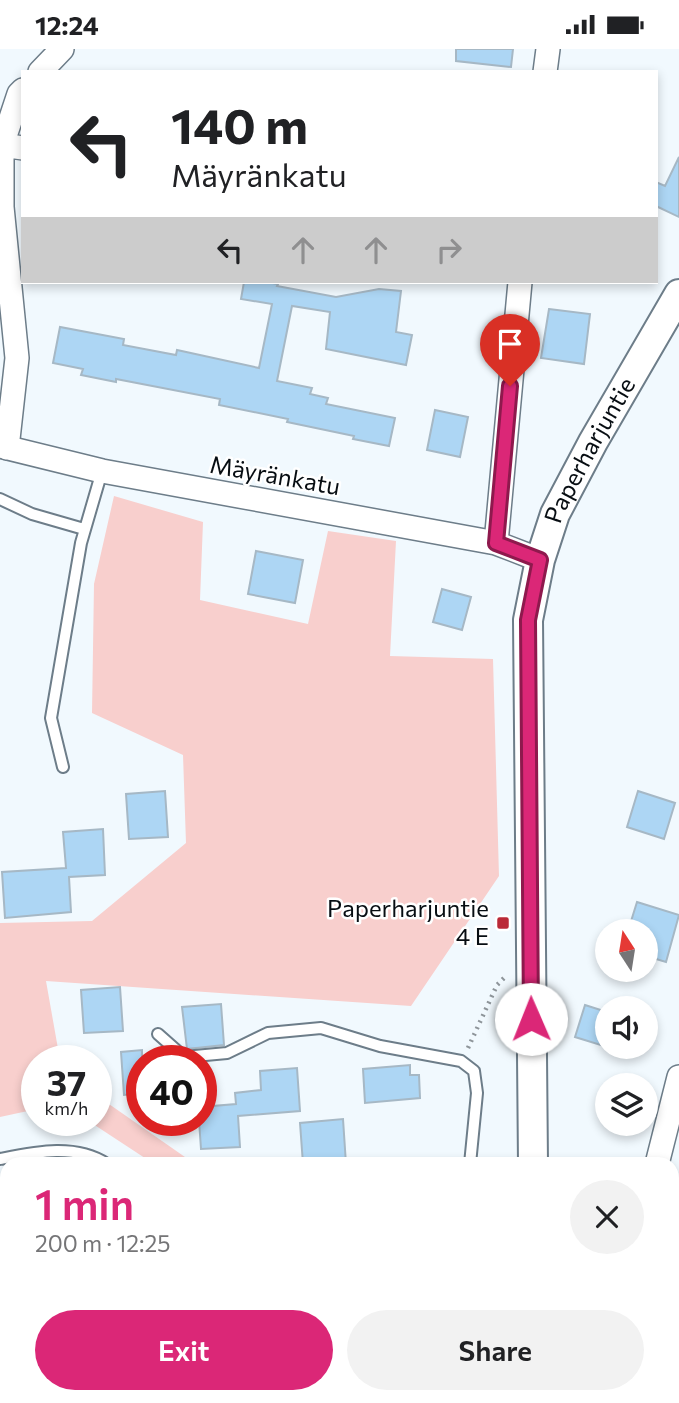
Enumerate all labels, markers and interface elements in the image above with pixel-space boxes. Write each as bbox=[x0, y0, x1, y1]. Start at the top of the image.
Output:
text: 12:24 bbox=[35, 9, 99, 40]
text: 140 m bbox=[171, 94, 308, 154]
icon: left bbox=[56, 98, 147, 189]
text: Mäyränkatu bbox=[171, 154, 347, 194]
icon: left bbox=[211, 231, 249, 269]
icon: ahead bbox=[284, 231, 322, 269]
icon: ahead bbox=[357, 231, 395, 269]
icon: right bbox=[430, 231, 468, 269]
pin bbox=[480, 314, 540, 386]
icon: arrive bbox=[491, 325, 529, 363]
street label: Paperharjuntie bbox=[537, 372, 640, 526]
street label: Mäyränkatu bbox=[208, 449, 343, 500]
place label: Paperharjuntie 4 E bbox=[327, 893, 489, 950]
marker: Paperharjuntie 4 E bbox=[495, 915, 511, 931]
north arrow bbox=[595, 919, 658, 982]
map controls bbox=[595, 919, 658, 1136]
position arrow bbox=[494, 982, 568, 1056]
button: sound bbox=[595, 996, 658, 1059]
speed limit sign: 40 bbox=[126, 1045, 217, 1136]
text: 37 bbox=[47, 1060, 86, 1103]
button: layers bbox=[595, 1073, 658, 1136]
text: km/h bbox=[45, 1097, 88, 1119]
text: 1 min bbox=[35, 1177, 134, 1229]
button: close bbox=[570, 1180, 644, 1254]
text: 200 m · 12:25 bbox=[35, 1229, 170, 1257]
button: Exit bbox=[35, 1310, 333, 1390]
button: Share bbox=[347, 1310, 644, 1390]

